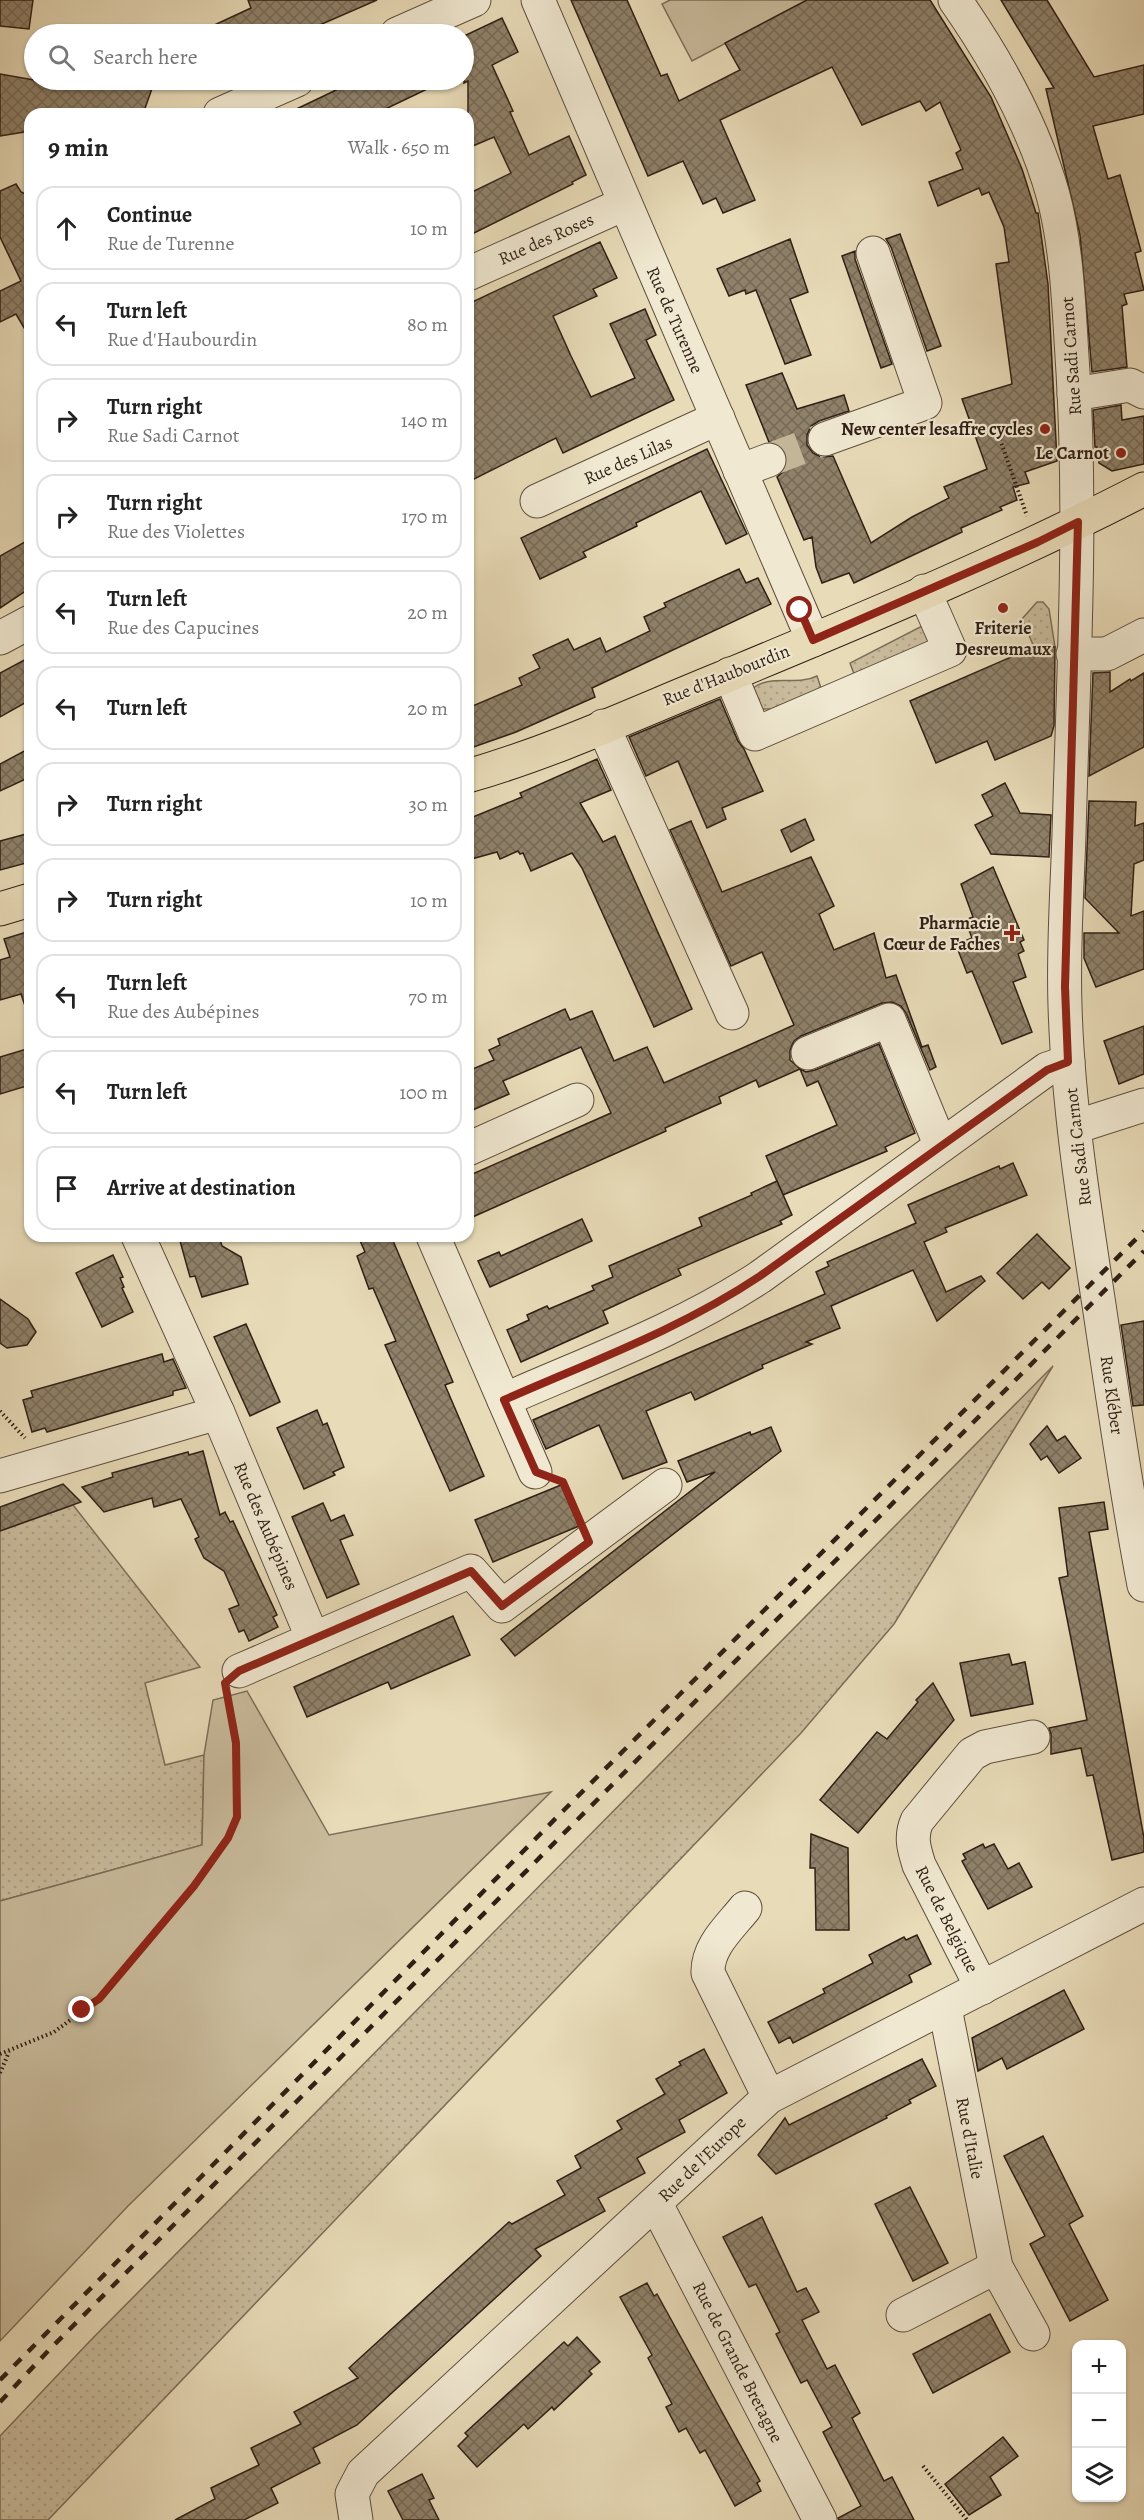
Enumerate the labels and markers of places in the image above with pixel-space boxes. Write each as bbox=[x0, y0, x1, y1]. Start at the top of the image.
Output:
place label: New center lesaffre cycles bbox=[841, 417, 1033, 441]
marker: New center lesaffre cycles bbox=[1038, 422, 1052, 436]
place label: Le Carnot bbox=[1035, 441, 1109, 465]
marker: Le Carnot bbox=[1114, 446, 1128, 460]
marker: Friterie Desreumaux bbox=[996, 601, 1010, 615]
place label: Friterie Desreumaux bbox=[955, 616, 1051, 661]
place label: Pharmacie Cœur de Faches bbox=[883, 911, 1000, 956]
marker: Pharmacie Cœur de Faches bbox=[1005, 926, 1019, 940]

